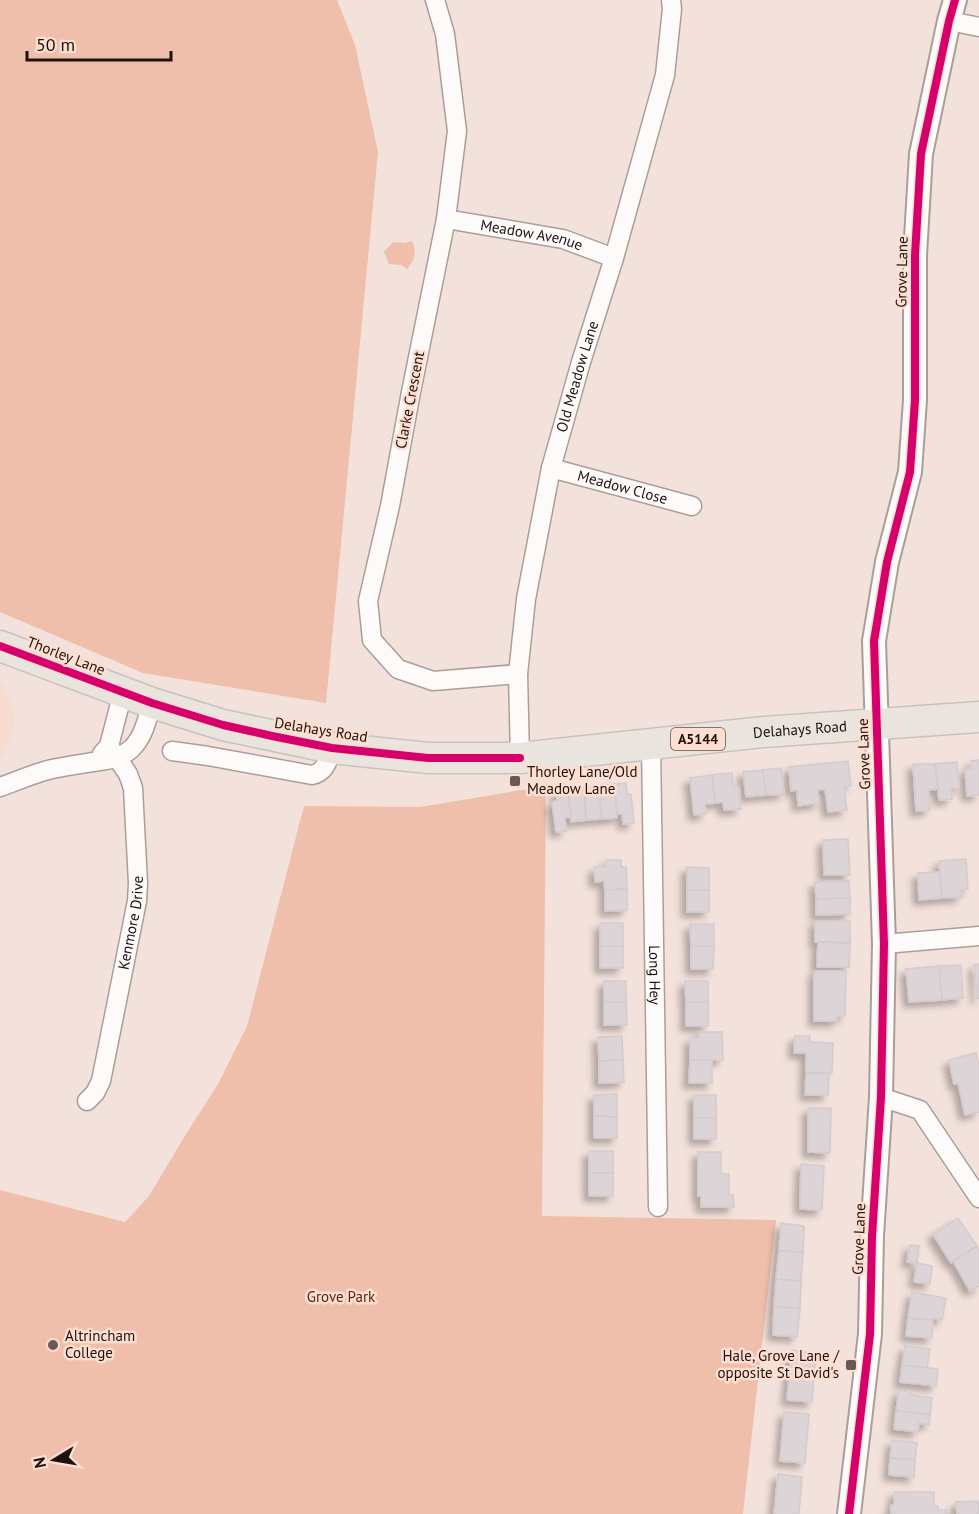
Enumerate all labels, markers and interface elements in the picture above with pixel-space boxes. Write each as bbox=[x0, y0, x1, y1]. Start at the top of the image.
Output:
scale bar bbox=[27, 24, 171, 62]
text: 50 m bbox=[36, 33, 75, 56]
street label: Meadow Avenue bbox=[479, 215, 586, 255]
street label: Grove Lane bbox=[891, 236, 912, 308]
street label: Old Meadow Lane bbox=[552, 318, 602, 434]
street label: Clarke Crescent bbox=[391, 350, 428, 450]
street label: Meadow Close bbox=[575, 466, 670, 508]
street label: Thorley Lane bbox=[24, 632, 108, 679]
street label: Delahays Road bbox=[273, 713, 369, 746]
street label: Delahays Road bbox=[752, 716, 848, 742]
street label: Grove Lane bbox=[853, 718, 874, 790]
road number: A5144 bbox=[671, 728, 725, 750]
place label: Thorley Lane/Old Meadow Lane bbox=[527, 762, 638, 798]
marker: Thorley Lane/Old Meadow Lane bbox=[508, 774, 522, 788]
street label: Kenmore Drive bbox=[114, 875, 147, 971]
street label: Long Hey bbox=[645, 945, 665, 1005]
street label: Grove Lane bbox=[848, 1203, 869, 1275]
park label: Grove Park bbox=[307, 1287, 376, 1306]
place label: Altrincham College bbox=[65, 1326, 135, 1362]
marker: Altrincham College bbox=[46, 1338, 60, 1352]
place label: Hale, Grove Lane / opposite St David's bbox=[718, 1346, 840, 1382]
marker: Hale, Grove Lane / opposite St David's bbox=[844, 1358, 858, 1372]
north arrow bbox=[24, 1430, 84, 1490]
text: N bbox=[28, 1456, 50, 1470]

